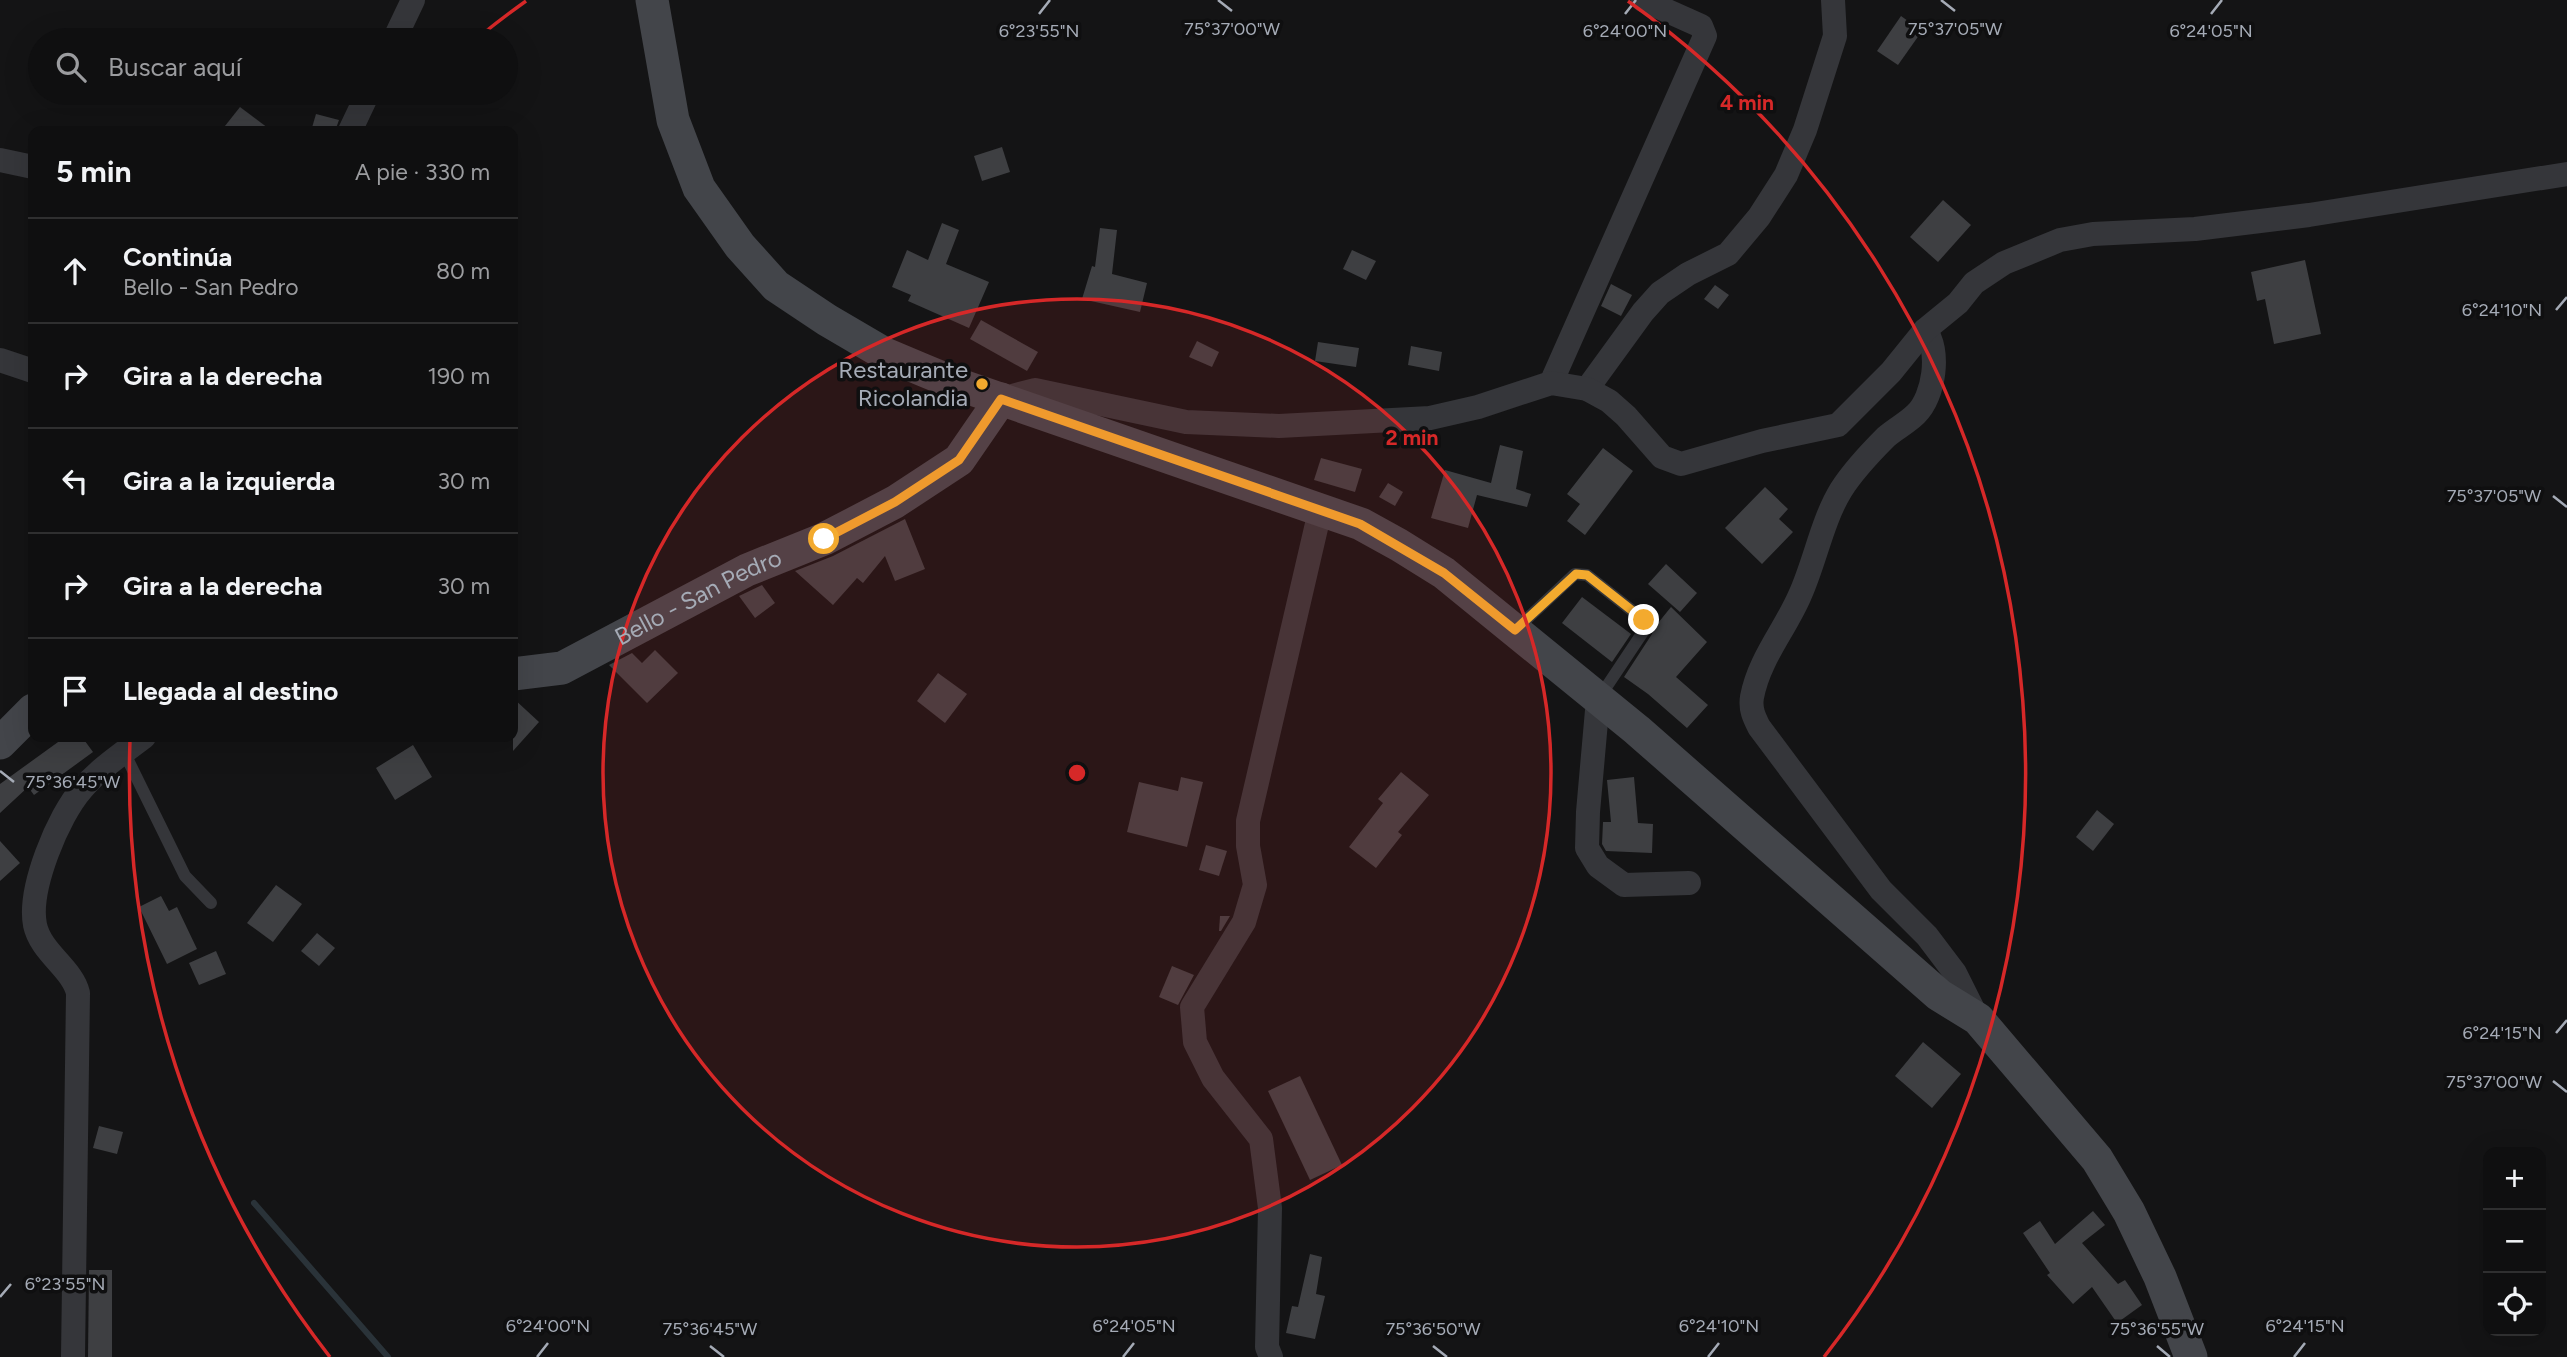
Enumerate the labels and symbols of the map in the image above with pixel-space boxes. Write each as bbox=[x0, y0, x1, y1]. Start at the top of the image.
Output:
text: 75°37'00"W bbox=[1184, 18, 1281, 40]
text: 75°37'05"W bbox=[1908, 18, 2003, 40]
text: 6°23'55"N bbox=[999, 20, 1079, 42]
text: 6°24'00"N bbox=[1583, 20, 1667, 42]
text: 6°24'05"N bbox=[2169, 20, 2253, 42]
text: 4 min bbox=[1720, 90, 1774, 115]
text: 6°24'10"N bbox=[2462, 299, 2542, 321]
place label: Restaurante Ricolandia bbox=[838, 355, 968, 412]
marker: Restaurante Ricolandia bbox=[974, 376, 990, 392]
text: 2 min bbox=[1386, 425, 1438, 450]
text: 75°37'05"W bbox=[2447, 485, 2542, 507]
route start bbox=[808, 523, 839, 554]
street label: Bello - San Pedro bbox=[610, 543, 786, 651]
route end bbox=[1628, 604, 1659, 635]
centre of rings bbox=[1065, 761, 1089, 785]
text: 75°36'45"W bbox=[26, 771, 121, 793]
text: 6°24'15"N bbox=[2462, 1022, 2542, 1044]
text: 75°37'00"W bbox=[2446, 1071, 2543, 1093]
text: 6°23'55"N bbox=[25, 1273, 105, 1295]
text: 6°24'00"N bbox=[506, 1315, 590, 1337]
text: 6°24'05"N bbox=[1092, 1315, 1176, 1337]
text: 6°24'10"N bbox=[1679, 1315, 1759, 1337]
text: 6°24'15"N bbox=[2265, 1315, 2345, 1337]
text: 75°36'45"W bbox=[663, 1318, 758, 1340]
text: 75°36'50"W bbox=[1385, 1318, 1481, 1340]
text: 75°36'55"W bbox=[2110, 1318, 2205, 1340]

